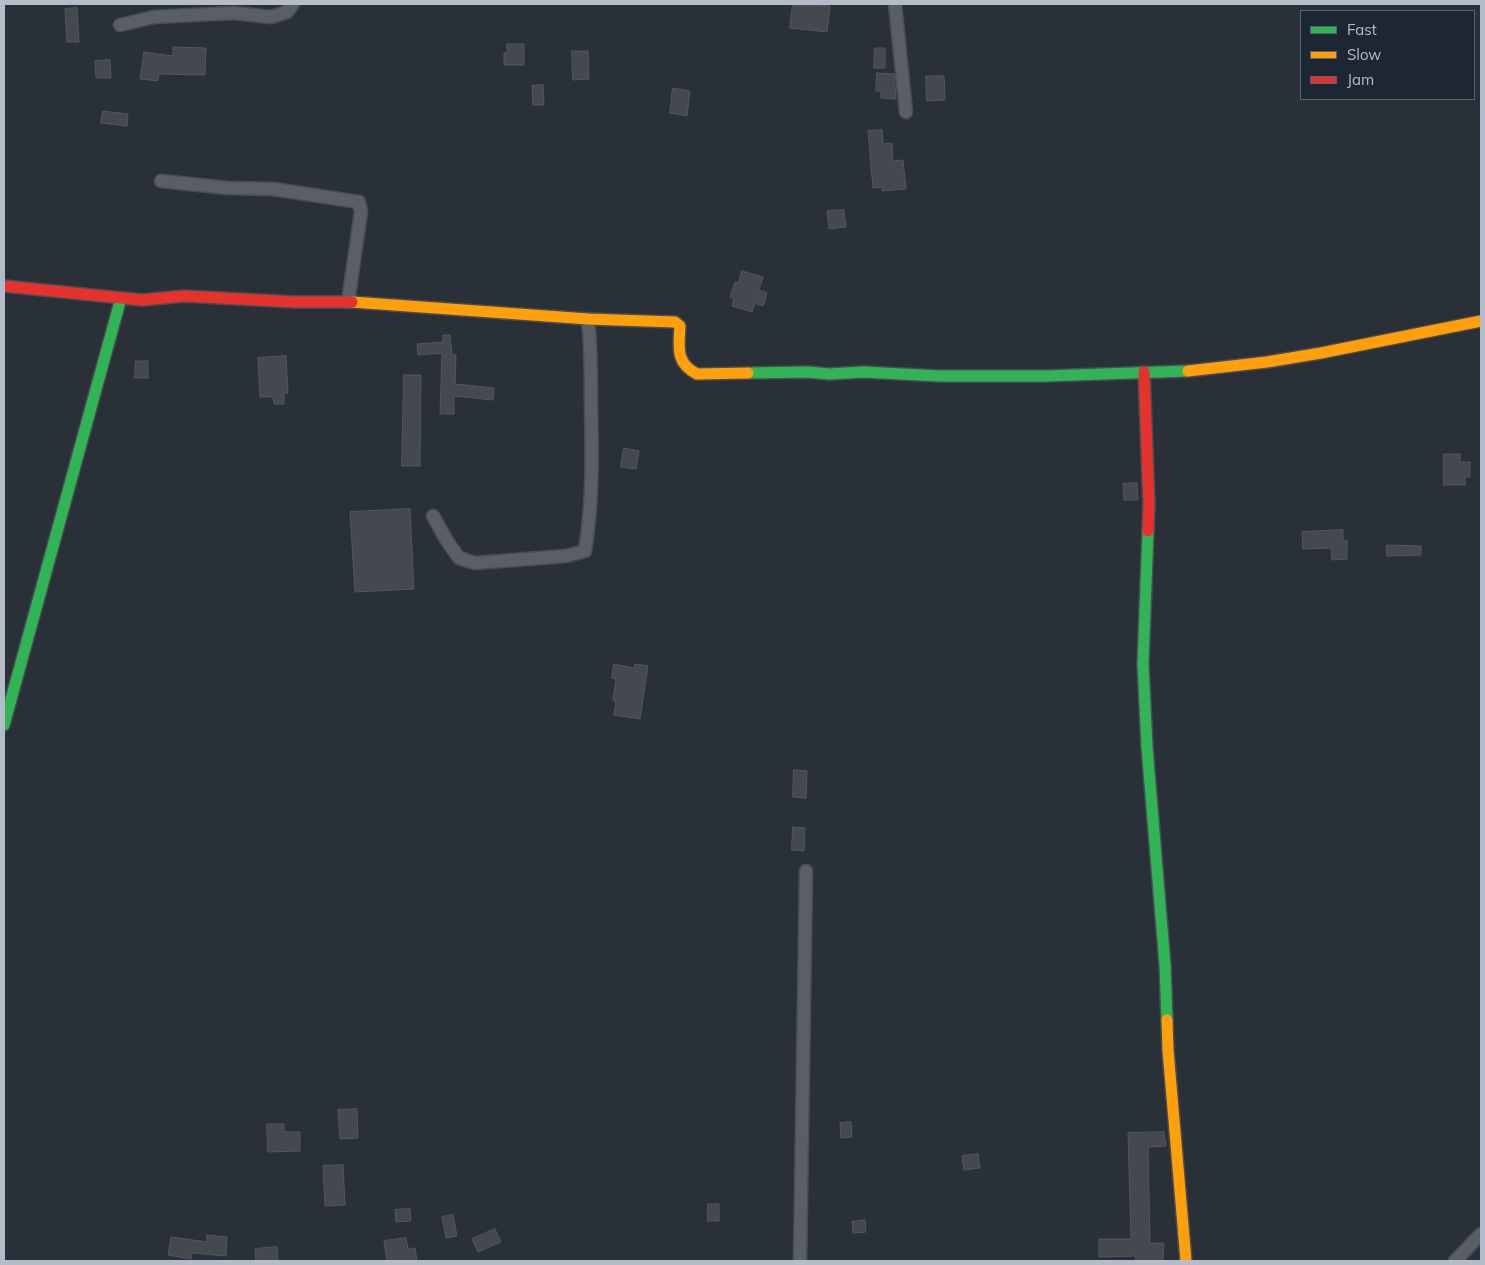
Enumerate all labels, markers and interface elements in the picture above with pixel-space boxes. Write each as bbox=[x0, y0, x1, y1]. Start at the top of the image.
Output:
legend bbox=[1300, 10, 1475, 100]
text: Fast bbox=[1347, 20, 1377, 39]
text: Slow bbox=[1347, 45, 1381, 64]
text: Jam bbox=[1347, 70, 1374, 89]

